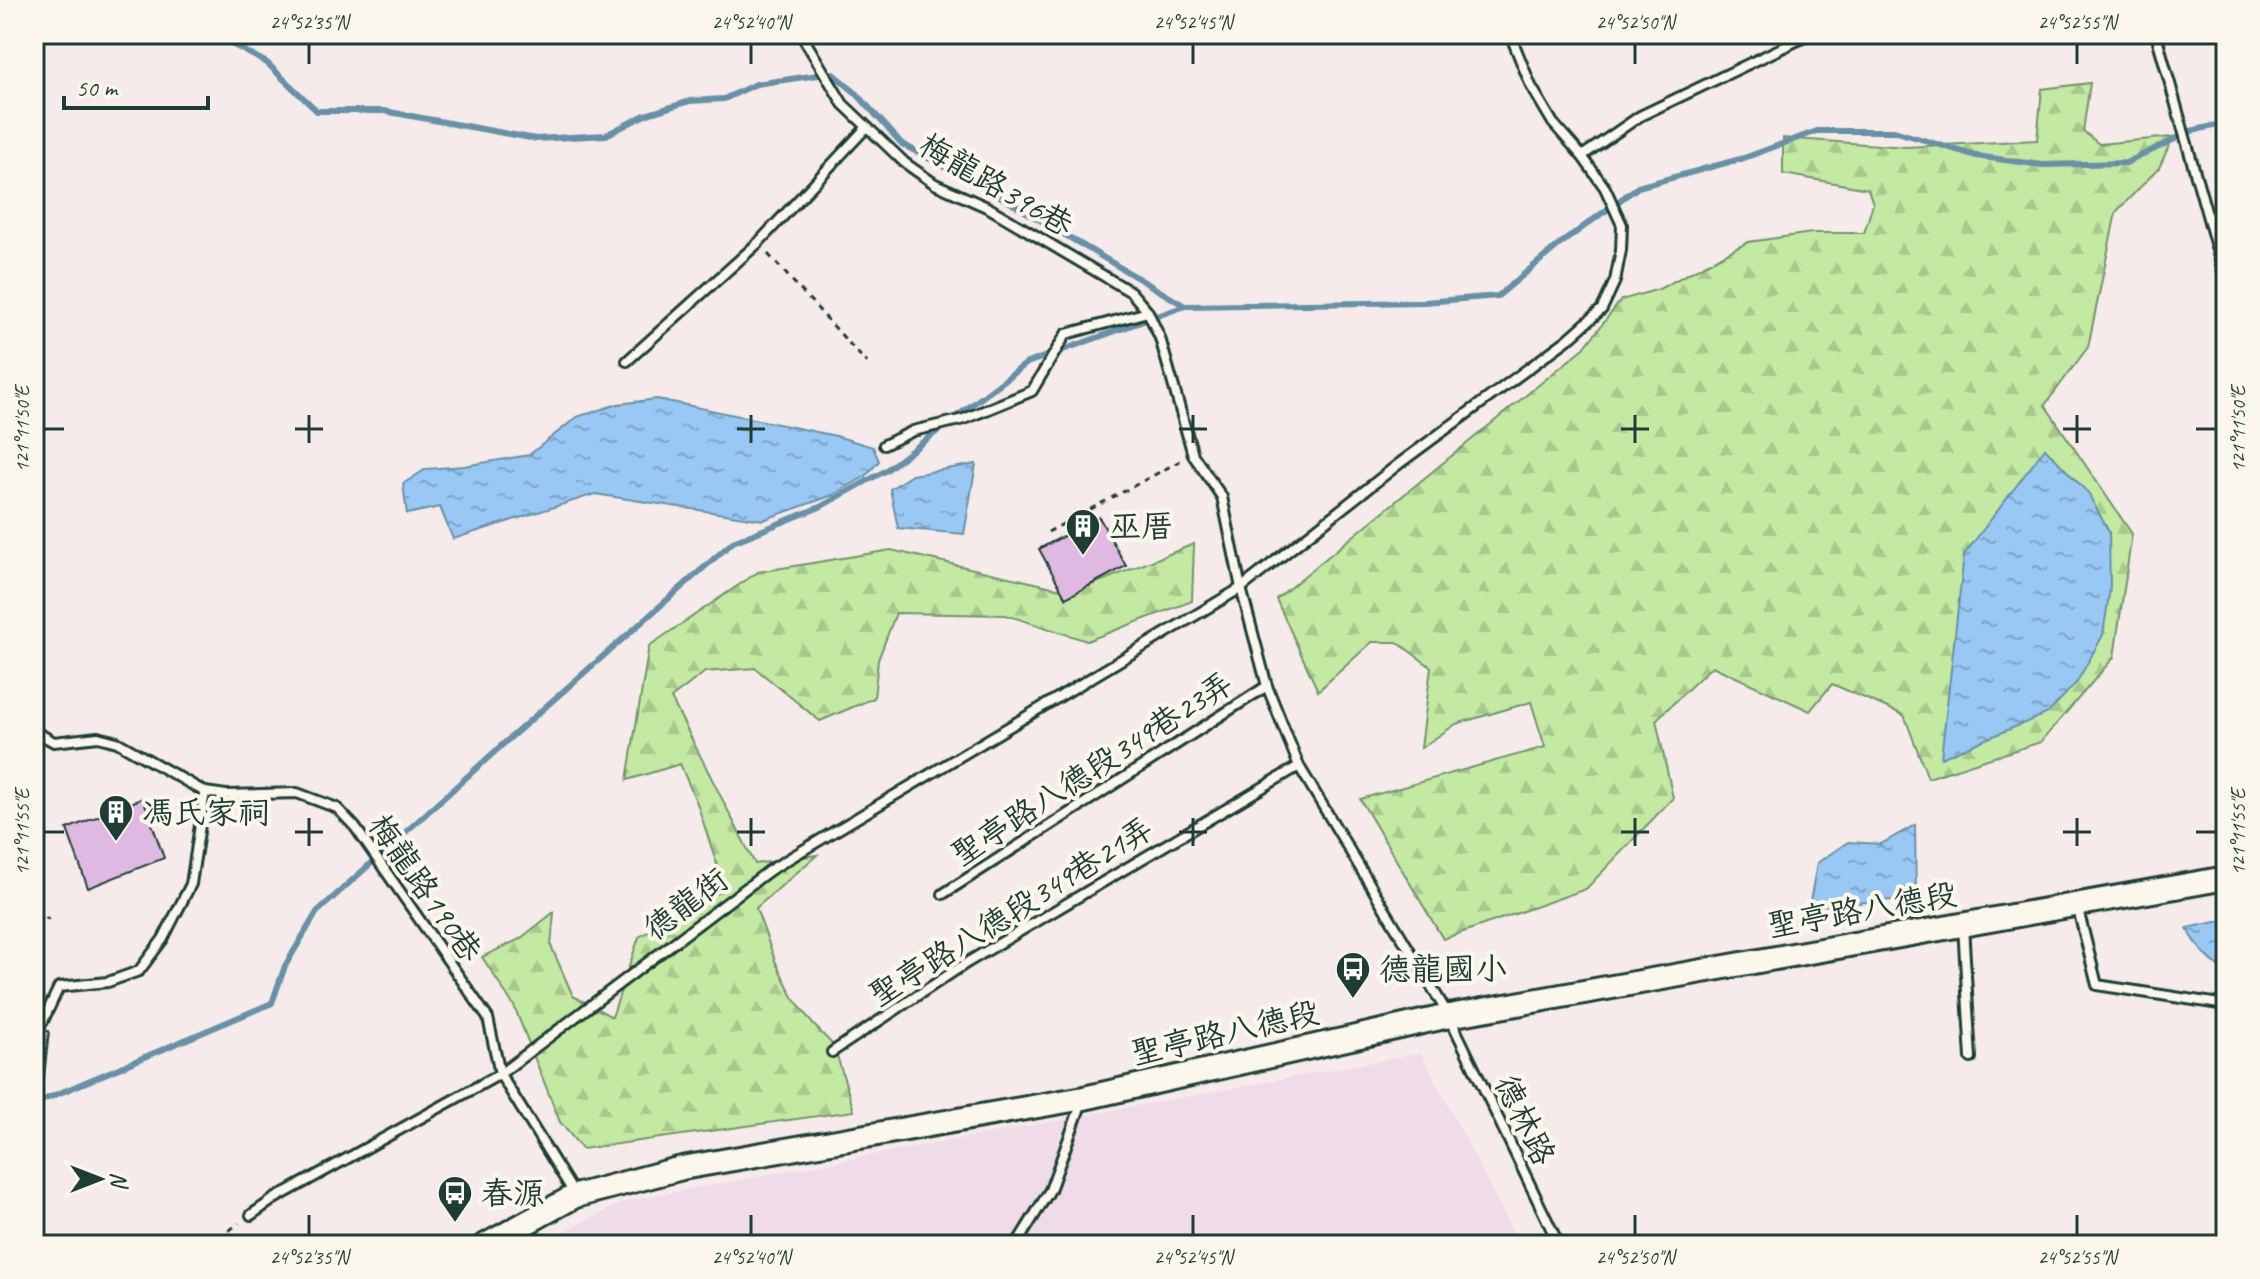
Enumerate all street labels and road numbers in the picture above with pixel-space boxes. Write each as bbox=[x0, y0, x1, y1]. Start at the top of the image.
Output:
street label: 梅龍路396巷 bbox=[912, 124, 1080, 246]
street label: 聖亭路八德段349巷23弄 bbox=[943, 662, 1241, 876]
street label: 梅龍路190巷 bbox=[359, 806, 491, 970]
street label: 聖亭路八德段349巷21弄 bbox=[861, 808, 1161, 1016]
street label: 德龍街 bbox=[635, 859, 737, 949]
street label: 聖亭路八德段 bbox=[1764, 873, 1960, 947]
street label: 聖亭路八德段 bbox=[1127, 991, 1323, 1075]
street label: 德林路 bbox=[1486, 1068, 1564, 1172]

